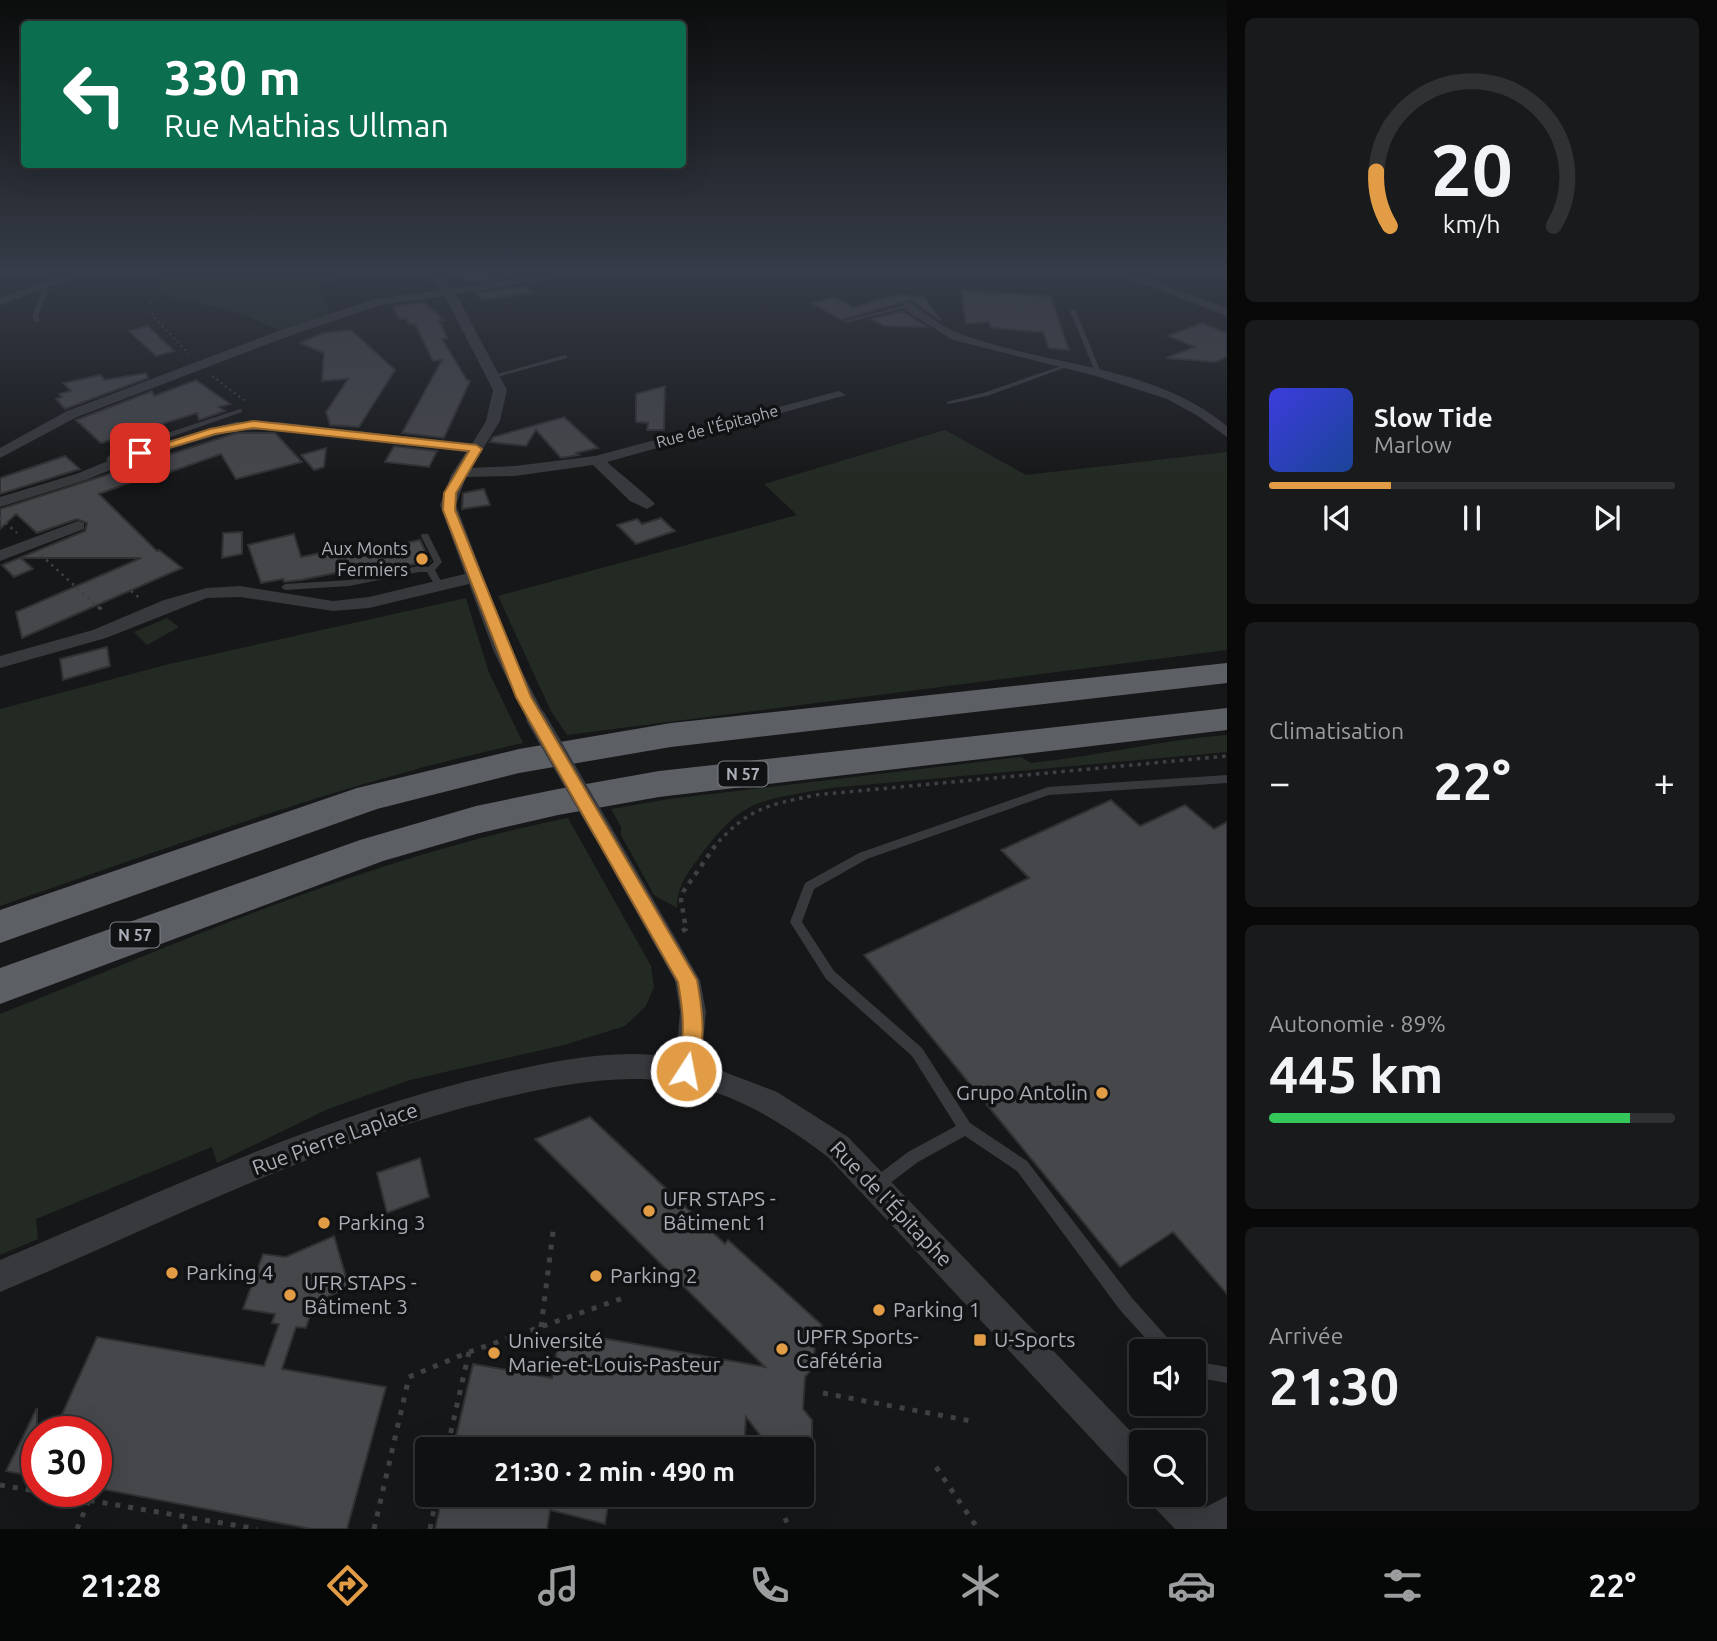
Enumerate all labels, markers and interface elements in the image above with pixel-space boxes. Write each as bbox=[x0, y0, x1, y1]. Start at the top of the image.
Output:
icon: left bbox=[49, 49, 140, 140]
text: 330 m bbox=[164, 49, 301, 104]
text: Rue Mathias Ullman bbox=[164, 107, 449, 143]
text: 20 bbox=[1431, 128, 1513, 210]
text: km/h bbox=[1443, 210, 1501, 238]
street label: Rue de l'Épitaphe bbox=[654, 399, 780, 451]
text: Slow Tide bbox=[1374, 403, 1493, 432]
pin bbox=[110, 423, 170, 483]
text: Marlow bbox=[1374, 432, 1452, 457]
icon: arrive bbox=[121, 434, 159, 472]
icon: previous bbox=[1318, 499, 1356, 537]
icon: pause bbox=[1453, 499, 1491, 537]
icon: next bbox=[1588, 499, 1626, 537]
place label: Aux Monts Fermiers bbox=[321, 538, 408, 579]
marker: Aux Monts Fermiers bbox=[414, 551, 430, 567]
text: Climatisation bbox=[1269, 718, 1404, 743]
text: 22° bbox=[1433, 752, 1511, 810]
text: − bbox=[1269, 761, 1290, 803]
text: + bbox=[1654, 761, 1675, 803]
road number: N 57 bbox=[718, 762, 768, 786]
road number: N 57 bbox=[110, 923, 160, 948]
text: Autonomie · 89% bbox=[1269, 1011, 1446, 1036]
position arrow bbox=[649, 1034, 723, 1108]
text: 445 km bbox=[1269, 1045, 1443, 1103]
place label: Grupo Antolin bbox=[956, 1080, 1088, 1104]
marker: Grupo Antolin bbox=[1094, 1085, 1110, 1101]
street label: Rue Pierre Laplace bbox=[249, 1097, 421, 1179]
street label: Rue de l'Épitaphe bbox=[826, 1136, 958, 1271]
place label: UFR STAPS - Bâtiment 1 bbox=[663, 1186, 776, 1234]
marker: UFR STAPS - Bâtiment 1 bbox=[641, 1203, 657, 1219]
place label: Parking 3 bbox=[338, 1210, 426, 1234]
marker: Parking 3 bbox=[316, 1215, 332, 1231]
place label: Parking 4 bbox=[186, 1260, 274, 1284]
place label: Parking 2 bbox=[610, 1263, 698, 1287]
marker: Parking 4 bbox=[164, 1265, 180, 1281]
marker: Parking 2 bbox=[588, 1268, 604, 1284]
place label: UFR STAPS - Bâtiment 3 bbox=[304, 1270, 417, 1318]
marker: UFR STAPS - Bâtiment 3 bbox=[282, 1287, 298, 1303]
place label: Parking 1 bbox=[893, 1297, 981, 1321]
marker: Parking 1 bbox=[871, 1302, 887, 1318]
text: Arrivée bbox=[1269, 1323, 1344, 1348]
place label: UPFR Sports- Cafétéria bbox=[796, 1324, 919, 1372]
place label: U-Sports bbox=[994, 1327, 1075, 1351]
place label: Université Marie-et-Louis-Pasteur bbox=[508, 1328, 720, 1376]
marker: U-Sports bbox=[972, 1332, 988, 1348]
map controls bbox=[1129, 1339, 1206, 1507]
button: sound bbox=[1129, 1339, 1206, 1416]
marker: UPFR Sports- Cafétéria bbox=[774, 1341, 790, 1357]
marker: Université Marie-et-Louis-Pasteur bbox=[486, 1345, 502, 1361]
text: 21:30 bbox=[1269, 1357, 1399, 1415]
speed limit sign: 30 bbox=[21, 1416, 112, 1507]
button: search bbox=[1129, 1430, 1206, 1507]
text: 21:30 · 2 min · 490 m bbox=[494, 1457, 735, 1486]
icon: directions bbox=[323, 1561, 372, 1610]
icon: music bbox=[534, 1561, 583, 1610]
icon: phone bbox=[745, 1561, 794, 1610]
icon: climate bbox=[956, 1561, 1005, 1610]
icon: car bbox=[1167, 1561, 1216, 1610]
icon: filters bbox=[1378, 1561, 1427, 1610]
text: 21:28 bbox=[81, 1567, 161, 1603]
text: 22° bbox=[1589, 1567, 1636, 1603]

